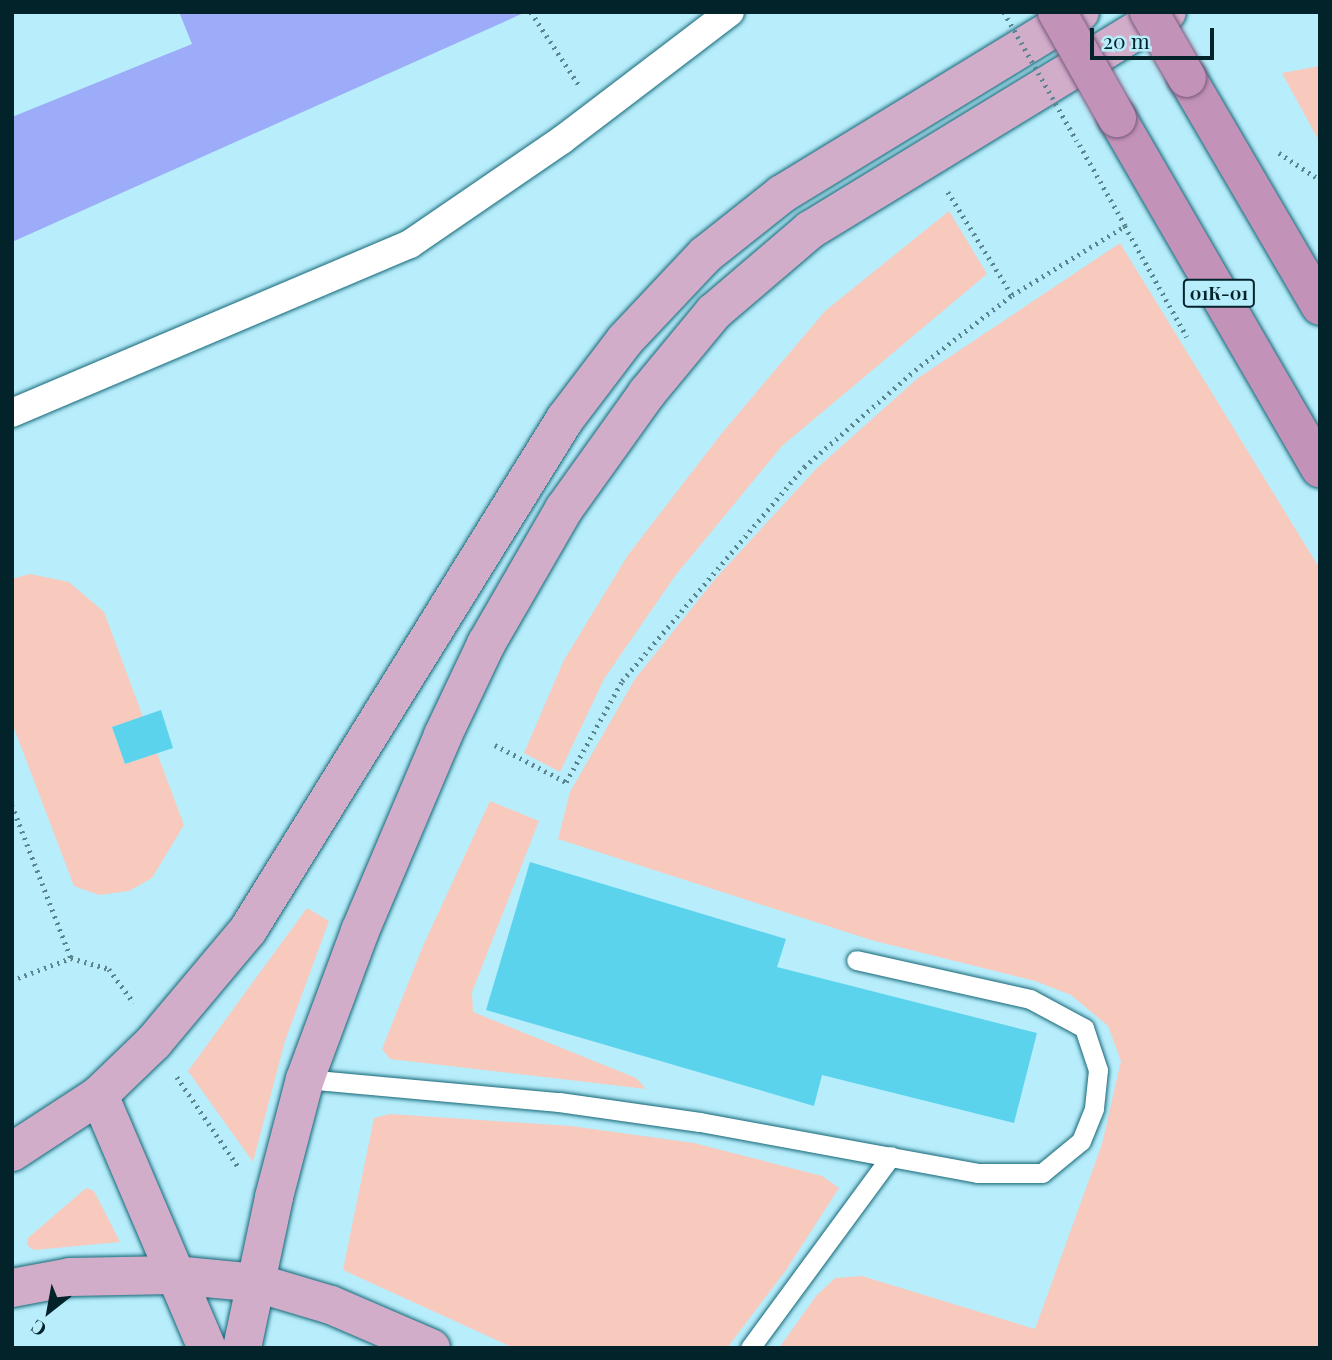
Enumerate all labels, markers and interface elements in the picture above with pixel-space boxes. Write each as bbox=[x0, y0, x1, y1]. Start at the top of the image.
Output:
scale bar bbox=[1094, 14, 1218, 58]
text: 20 m bbox=[1103, 26, 1150, 54]
road number: 01К-01 bbox=[1182, 278, 1256, 307]
north arrow bbox=[14, 1276, 84, 1346]
text: С bbox=[26, 1314, 51, 1344]

